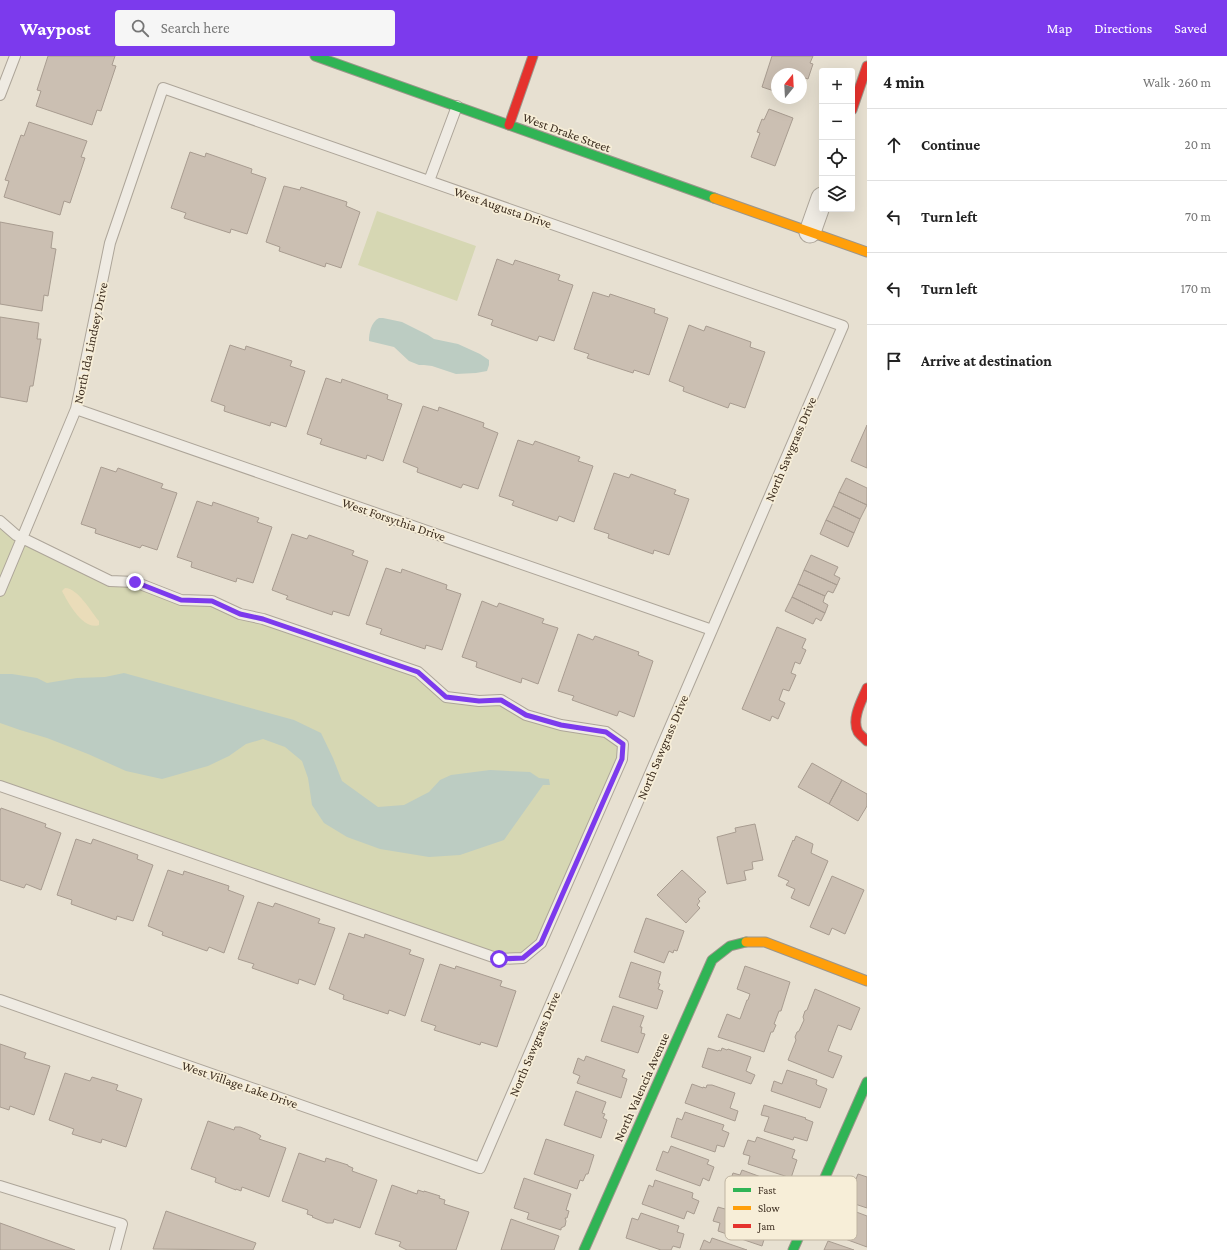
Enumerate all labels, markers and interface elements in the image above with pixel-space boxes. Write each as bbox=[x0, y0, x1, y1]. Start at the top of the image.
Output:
search box bbox=[115, 10, 395, 46]
icon: search bbox=[129, 17, 151, 39]
text: Waypost bbox=[20, 18, 91, 39]
text: Search here bbox=[161, 20, 229, 36]
text: Map bbox=[1047, 20, 1072, 36]
text: Directions bbox=[1094, 20, 1152, 36]
text: Saved bbox=[1174, 20, 1207, 36]
north arrow bbox=[771, 68, 807, 104]
map controls bbox=[819, 68, 855, 212]
button: + bbox=[819, 68, 855, 104]
text: 4 min bbox=[883, 73, 925, 92]
text: Walk · 260 m bbox=[1143, 75, 1211, 90]
button: − bbox=[819, 104, 855, 140]
street label: West Drake Street bbox=[521, 110, 614, 156]
icon: ahead bbox=[883, 134, 905, 156]
text: Continue bbox=[921, 137, 980, 153]
text: 20 m bbox=[1185, 137, 1211, 152]
button: locate bbox=[819, 140, 855, 176]
button: layers bbox=[819, 176, 855, 212]
street label: West Augusta Drive bbox=[452, 184, 554, 231]
icon: left bbox=[883, 206, 905, 228]
text: Turn left bbox=[921, 209, 977, 225]
text: 70 m bbox=[1185, 209, 1211, 224]
icon: left bbox=[883, 278, 905, 300]
street label: North Ida Lindsey Drive bbox=[70, 281, 111, 405]
text: Turn left bbox=[921, 281, 977, 297]
text: 170 m bbox=[1181, 281, 1211, 296]
icon: arrive bbox=[883, 350, 905, 372]
text: Arrive at destination bbox=[921, 353, 1052, 369]
street label: North Sawgrass Drive bbox=[762, 394, 819, 504]
street label: West Forsythia Drive bbox=[340, 495, 448, 544]
route end bbox=[126, 573, 144, 591]
street label: North Sawgrass Drive bbox=[634, 692, 691, 802]
route start bbox=[490, 950, 508, 968]
street label: North Sawgrass Drive bbox=[506, 989, 563, 1099]
street label: North Valencia Avenue bbox=[611, 1030, 672, 1144]
street label: West Village Lake Drive bbox=[180, 1058, 300, 1111]
legend bbox=[725, 1176, 857, 1240]
text: Fast bbox=[758, 1184, 777, 1196]
text: Slow bbox=[758, 1202, 780, 1214]
text: Jam bbox=[757, 1220, 775, 1233]

